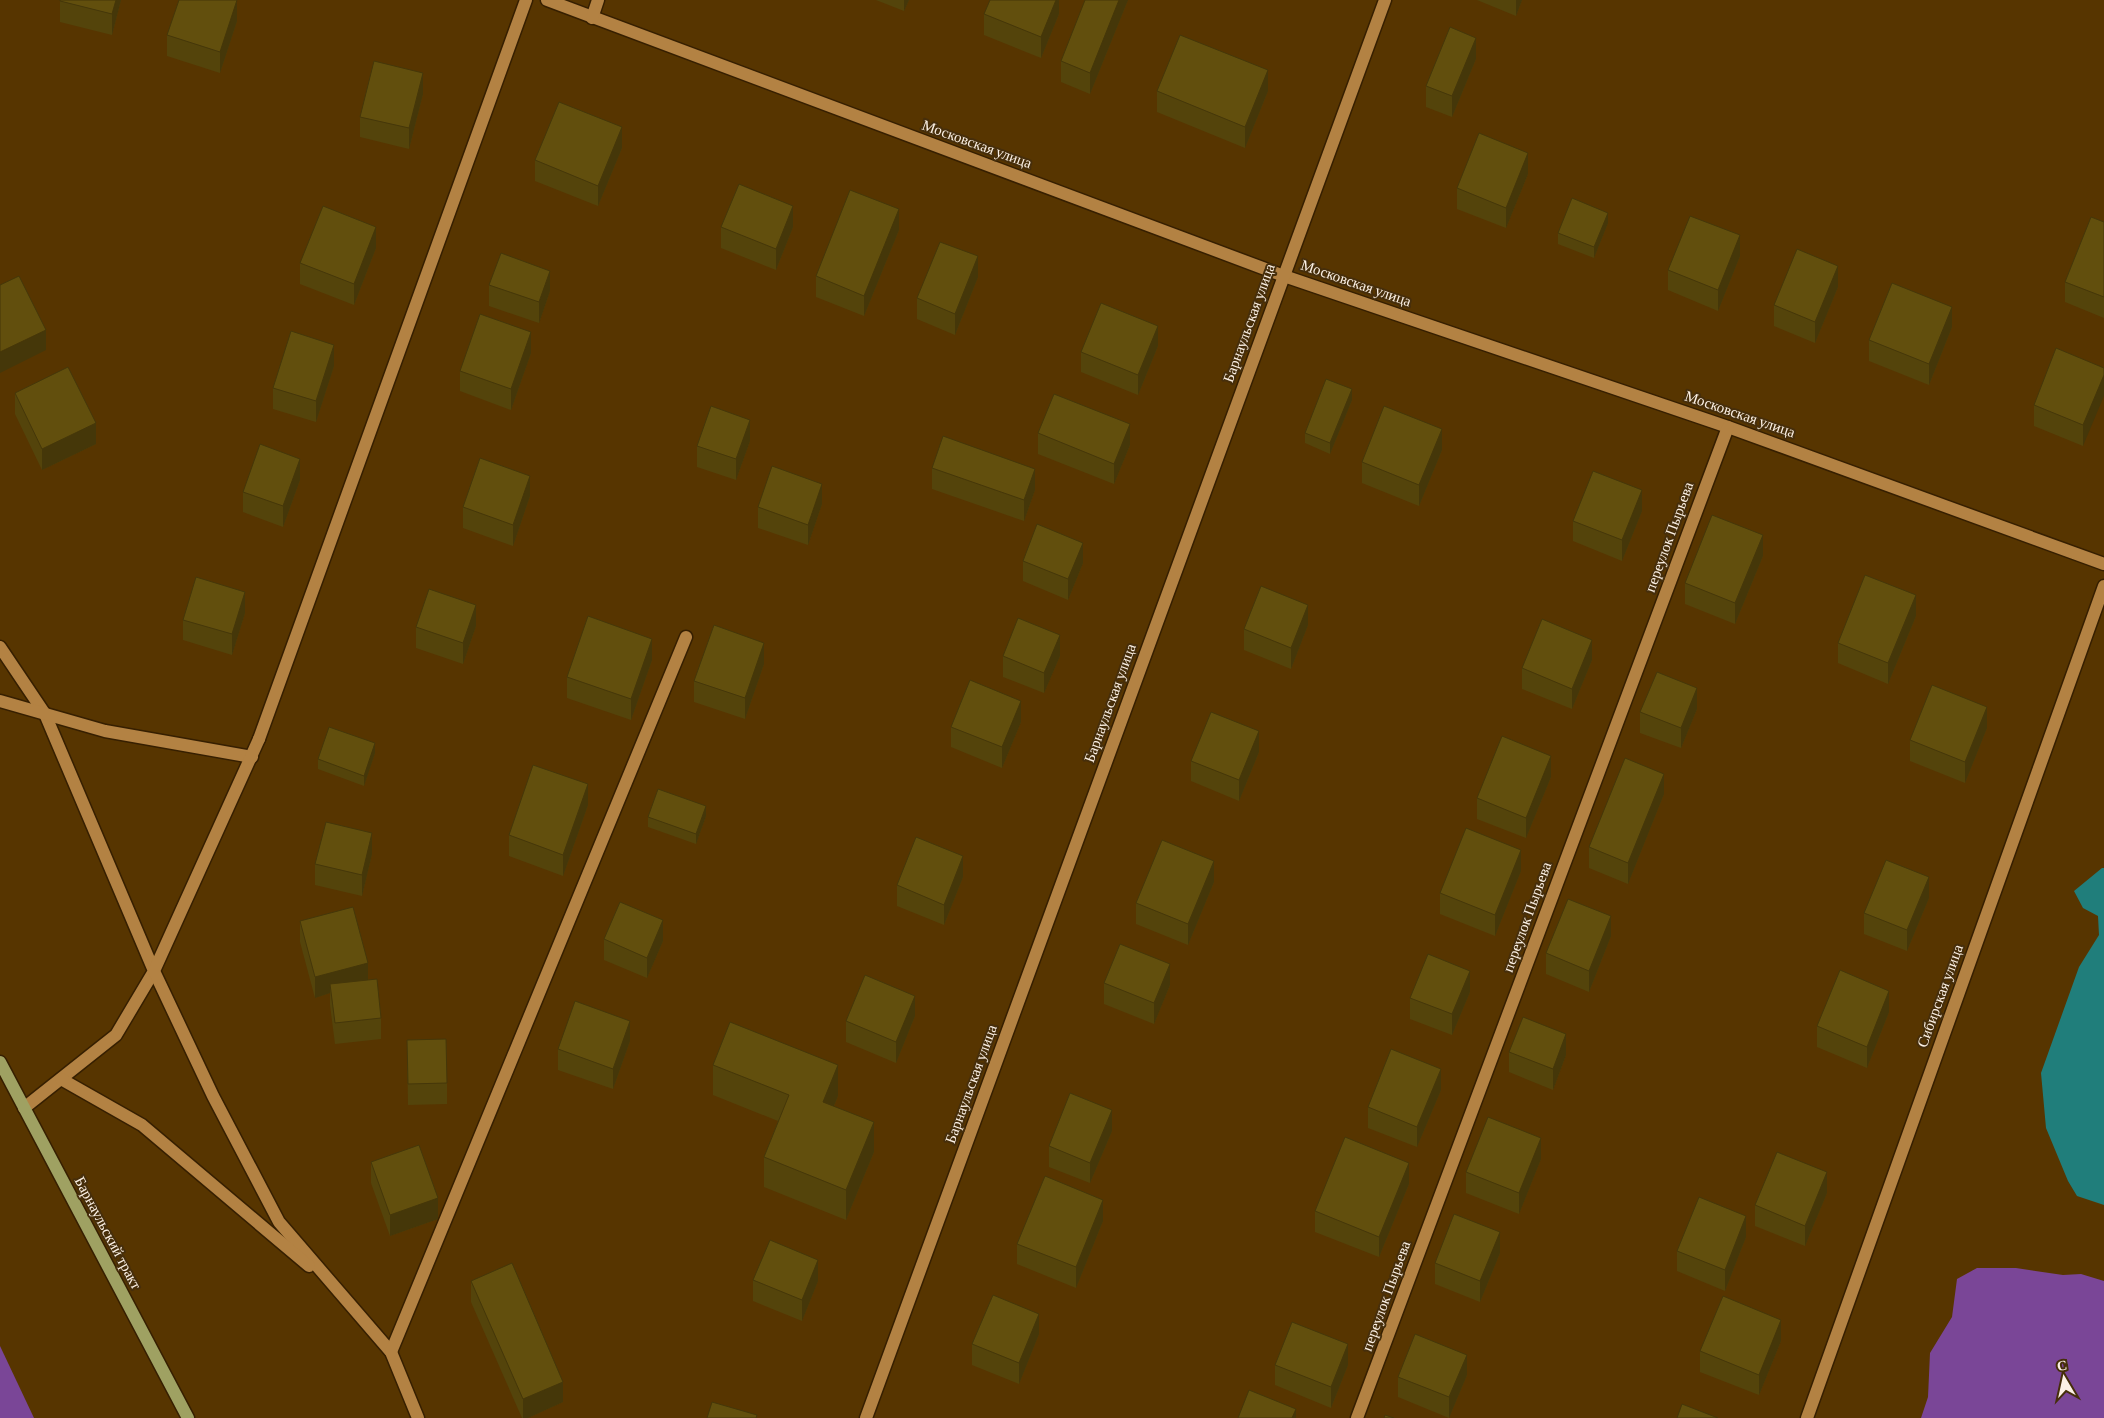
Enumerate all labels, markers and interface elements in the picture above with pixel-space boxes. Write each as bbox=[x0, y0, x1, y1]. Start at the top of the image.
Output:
street label: Московская улица bbox=[920, 117, 1034, 171]
street label: Московская улица bbox=[1299, 257, 1414, 309]
street label: Барнаульская улица bbox=[1220, 261, 1278, 384]
street label: Московская улица bbox=[1683, 388, 1798, 440]
street label: переулок Пырьева bbox=[1642, 480, 1696, 594]
street label: Барнаульская улица bbox=[1081, 641, 1139, 764]
street label: переулок Пырьева bbox=[1500, 860, 1554, 974]
street label: Сибирская улица bbox=[1914, 942, 1966, 1050]
street label: Барнаульская улица bbox=[942, 1022, 1000, 1145]
street label: Барнаульский тракт bbox=[72, 1174, 145, 1292]
street label: переулок Пырьева bbox=[1359, 1239, 1413, 1353]
north arrow bbox=[2039, 1353, 2089, 1403]
text: С bbox=[2056, 1356, 2068, 1374]

